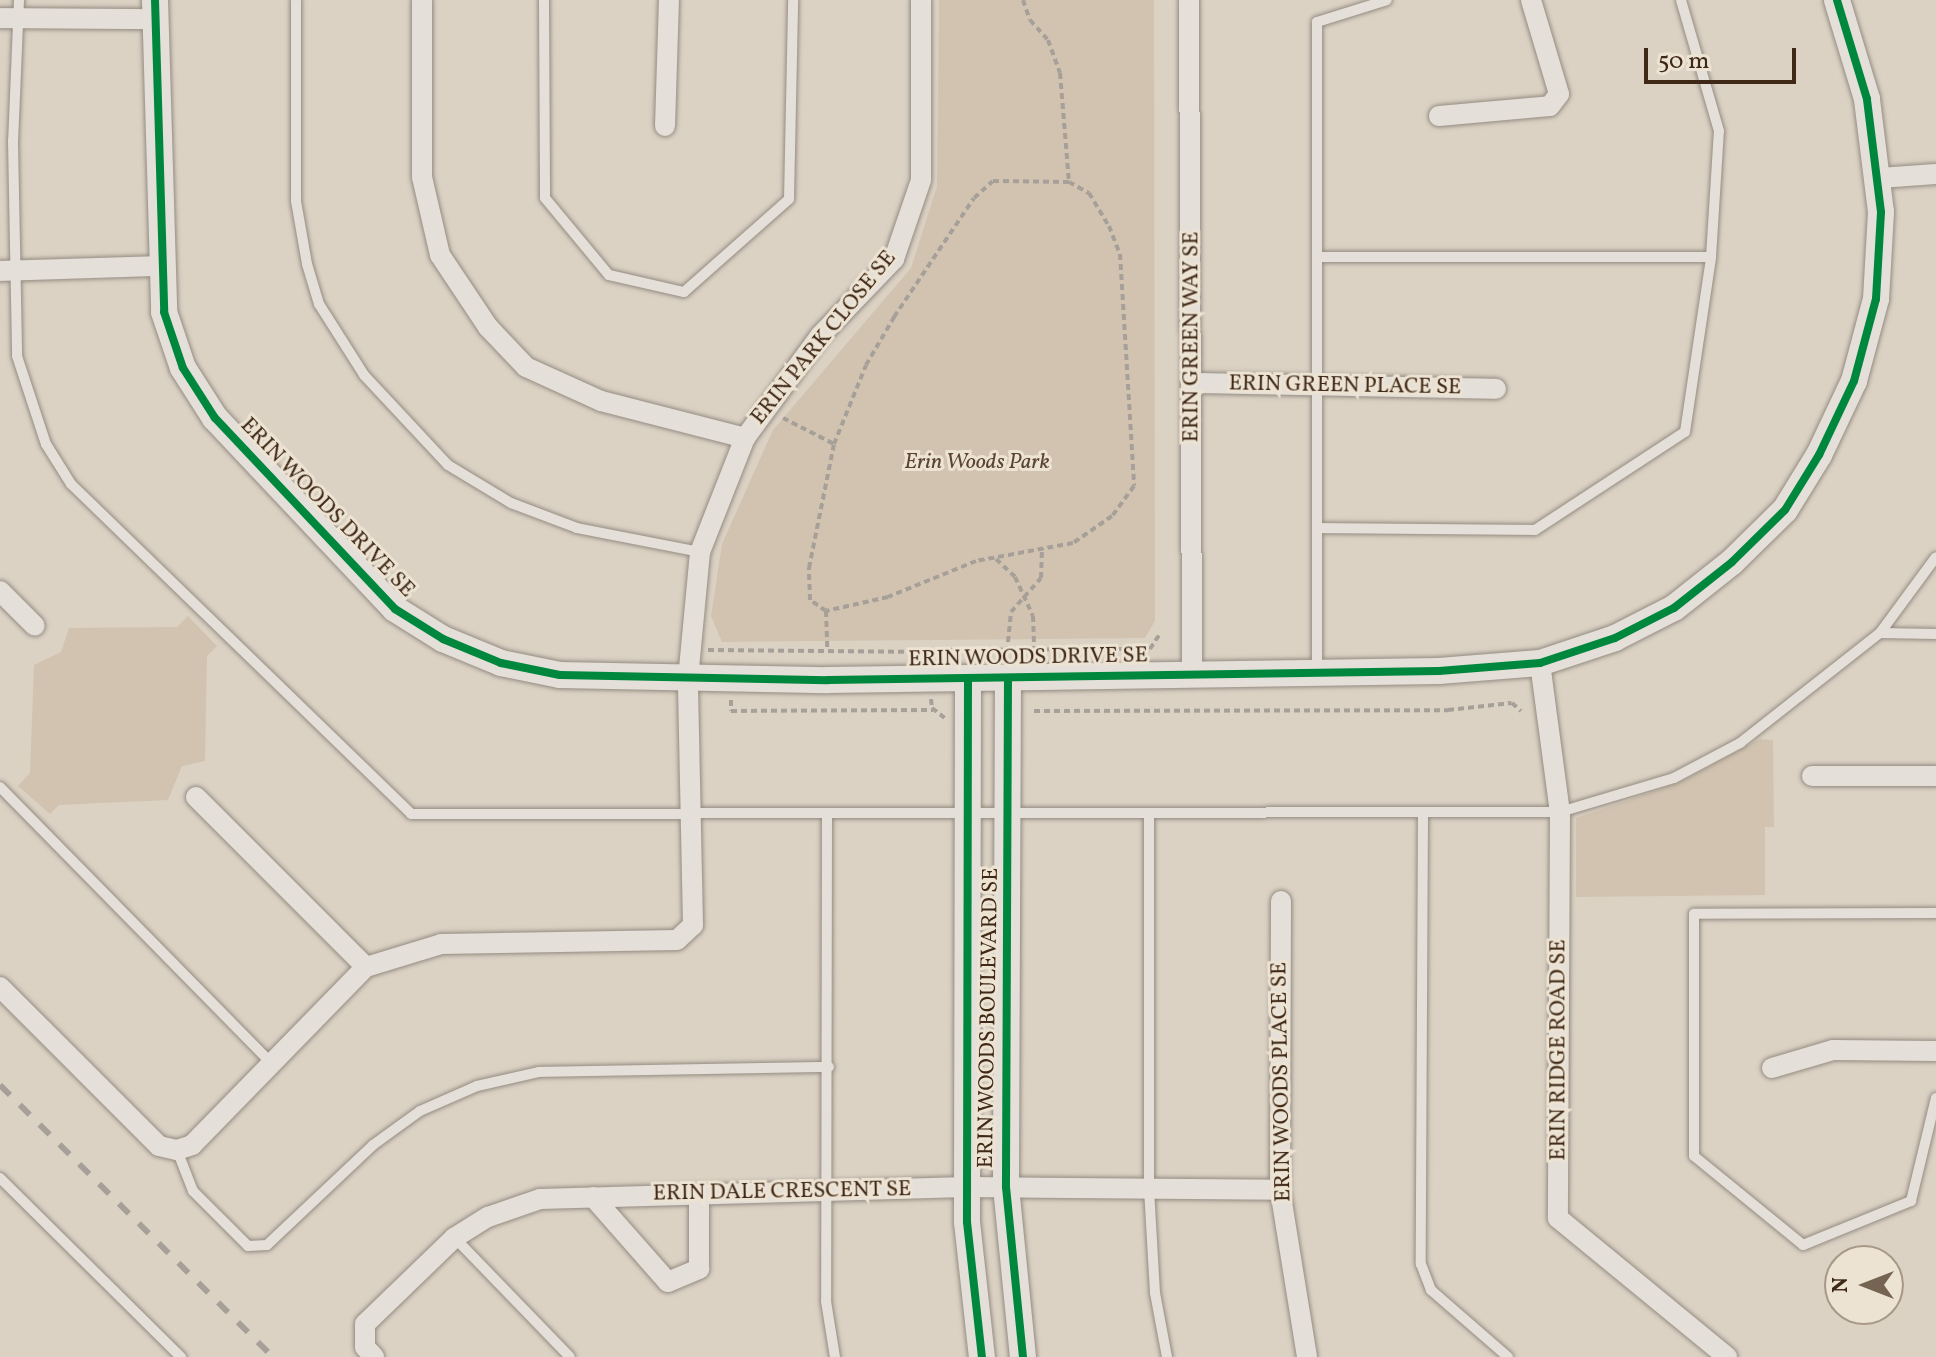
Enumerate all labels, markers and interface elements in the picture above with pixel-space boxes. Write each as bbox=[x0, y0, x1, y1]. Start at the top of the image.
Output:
scale bar bbox=[1648, 32, 1800, 82]
text: 50 m bbox=[1658, 45, 1710, 79]
street label: ERIN GREEN WAY SE bbox=[1179, 231, 1205, 443]
street label: ERIN PARK CLOSE SE bbox=[746, 246, 902, 430]
street label: ERIN GREEN PLACE SE bbox=[1228, 371, 1462, 401]
street label: ERIN WOODS DRIVE SE bbox=[234, 412, 420, 604]
park label: Erin Woods Park bbox=[904, 450, 1050, 476]
street label: ERIN WOODS DRIVE SE bbox=[908, 643, 1148, 673]
street label: ERIN WOODS BOULEVARD SE bbox=[973, 867, 1005, 1169]
street label: ERIN RIDGE ROAD SE bbox=[1546, 939, 1572, 1161]
street label: ERIN WOODS PLACE SE bbox=[1267, 961, 1297, 1203]
street label: ERIN DALE CRESCENT SE bbox=[652, 1177, 912, 1207]
north arrow bbox=[1824, 1245, 1904, 1325]
text: N bbox=[1826, 1277, 1857, 1293]

